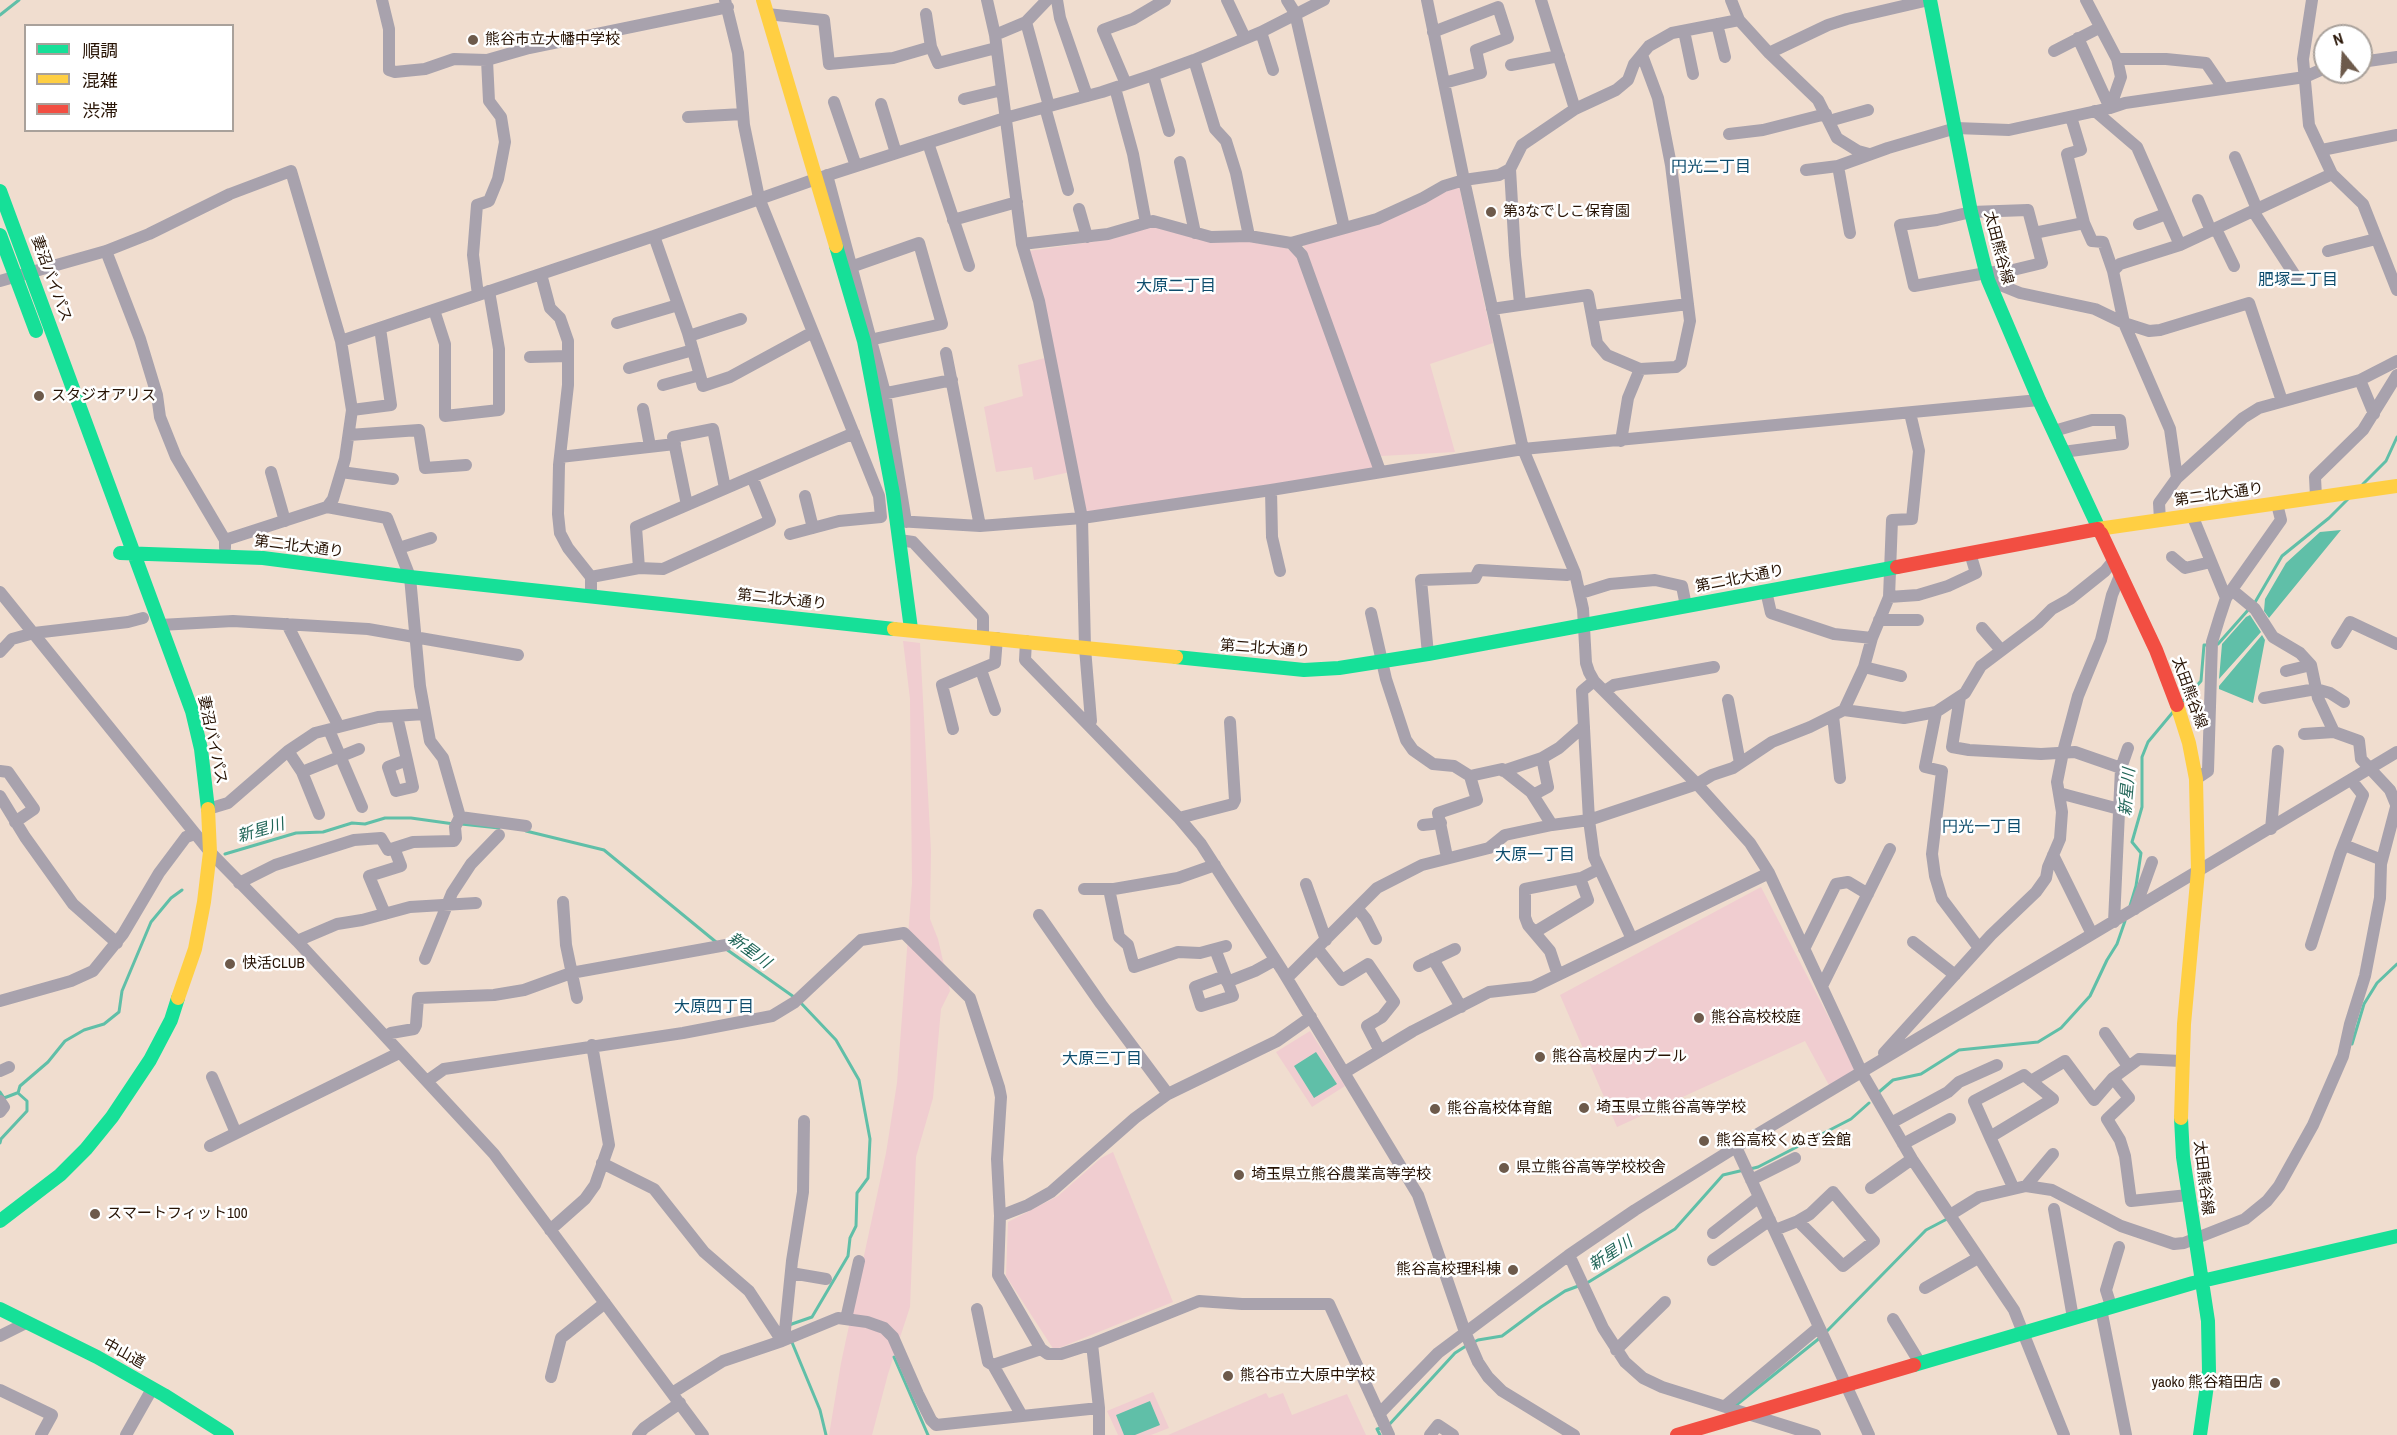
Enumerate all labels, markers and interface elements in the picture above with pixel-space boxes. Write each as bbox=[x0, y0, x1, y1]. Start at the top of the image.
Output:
legend bbox=[24, 24, 234, 132]
north arrow bbox=[2313, 24, 2373, 84]
text: N bbox=[2330, 27, 2346, 51]
place label: 熊谷市立大幡中学校 bbox=[485, 31, 620, 49]
marker: 熊谷市立大幡中学校 bbox=[466, 33, 480, 47]
text: 順調 bbox=[82, 38, 118, 63]
text: 混雑 bbox=[82, 68, 118, 93]
text: 渋滞 bbox=[82, 98, 118, 123]
district label: 円光二丁目 bbox=[1671, 158, 1751, 178]
place label: 第3なでしこ保育園 bbox=[1503, 203, 1630, 221]
marker: 第3なでしこ保育園 bbox=[1484, 205, 1498, 219]
street label: 太田熊谷線 bbox=[1980, 209, 2016, 287]
street label: 妻沼バイパス bbox=[27, 234, 75, 324]
district label: 肥塚二丁目 bbox=[2258, 271, 2338, 291]
district label: 大原二丁目 bbox=[1136, 277, 1216, 297]
place label: スタジオアリス bbox=[51, 387, 156, 405]
marker: スタジオアリス bbox=[32, 389, 46, 403]
street label: 第二北大通り bbox=[2173, 480, 2265, 510]
street label: 第二北大通り bbox=[253, 533, 345, 561]
street label: 第二北大通り bbox=[1694, 562, 1786, 596]
street label: 第二北大通り bbox=[736, 586, 828, 614]
street label: 第二北大通り bbox=[1219, 637, 1311, 661]
street label: 太田熊谷線 bbox=[2168, 655, 2210, 731]
street label: 妻沼バイパス bbox=[194, 694, 230, 786]
water label: 新星川 bbox=[2116, 767, 2140, 817]
water label: 新星川 bbox=[235, 815, 287, 847]
district label: 円光一丁目 bbox=[1942, 818, 2022, 838]
district label: 大原一丁目 bbox=[1495, 846, 1575, 866]
water label: 新星川 bbox=[724, 929, 774, 973]
place label: 快活CLUB bbox=[242, 955, 305, 973]
marker: 快活CLUB bbox=[223, 957, 237, 971]
district label: 大原四丁目 bbox=[674, 998, 754, 1018]
place label: 熊谷高校校庭 bbox=[1711, 1009, 1801, 1027]
marker: 熊谷高校校庭 bbox=[1692, 1011, 1706, 1025]
place label: 熊谷高校屋内プール bbox=[1552, 1048, 1687, 1066]
district label: 大原三丁目 bbox=[1062, 1050, 1142, 1070]
marker: 熊谷高校屋内プール bbox=[1533, 1050, 1547, 1064]
place label: 埼玉県立熊谷高等学校 bbox=[1596, 1099, 1746, 1117]
place label: 熊谷高校体育館 bbox=[1447, 1100, 1552, 1118]
marker: 埼玉県立熊谷高等学校 bbox=[1577, 1101, 1591, 1115]
marker: 熊谷高校体育館 bbox=[1428, 1102, 1442, 1116]
place label: 熊谷高校くぬぎ会館 bbox=[1716, 1132, 1851, 1150]
marker: 熊谷高校くぬぎ会館 bbox=[1697, 1134, 1711, 1148]
street label: 太田熊谷線 bbox=[2189, 1140, 2217, 1216]
place label: 県立熊谷高等学校校舎 bbox=[1516, 1159, 1666, 1177]
marker: 県立熊谷高等学校校舎 bbox=[1497, 1161, 1511, 1175]
place label: 埼玉県立熊谷農業高等学校 bbox=[1251, 1166, 1431, 1184]
marker: 埼玉県立熊谷農業高等学校 bbox=[1232, 1168, 1246, 1182]
place label: スマートフィット100 bbox=[107, 1205, 248, 1223]
marker: スマートフィット100 bbox=[88, 1207, 102, 1221]
water label: 新星川 bbox=[1586, 1233, 1636, 1275]
place label: 熊谷高校理科棟 bbox=[1396, 1261, 1501, 1279]
marker: 熊谷高校理科棟 bbox=[1506, 1263, 1520, 1277]
street label: 中山道 bbox=[100, 1335, 148, 1373]
place label: 熊谷市立大原中学校 bbox=[1240, 1367, 1375, 1385]
marker: 熊谷市立大原中学校 bbox=[1221, 1369, 1235, 1383]
place label: yaoko 熊谷箱田店 bbox=[2152, 1374, 2263, 1392]
marker: yaoko 熊谷箱田店 bbox=[2268, 1376, 2282, 1390]

